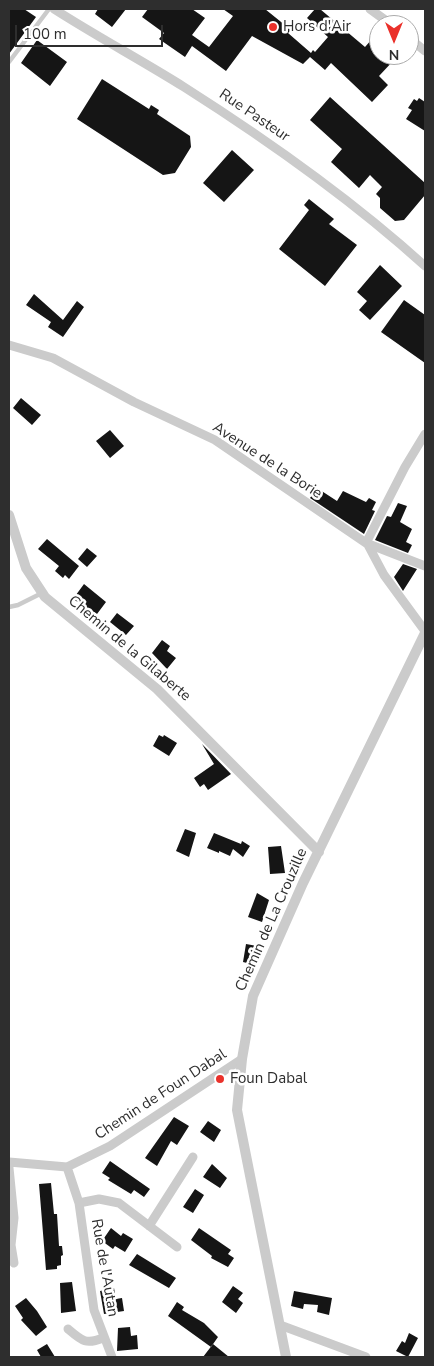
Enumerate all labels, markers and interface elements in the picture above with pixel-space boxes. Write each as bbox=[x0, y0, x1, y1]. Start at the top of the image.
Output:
scale bar bbox=[18, 15, 165, 47]
north arrow bbox=[369, 15, 419, 65]
place label: Hors d'Air bbox=[283, 18, 351, 36]
marker: Hors d'Air bbox=[267, 21, 279, 33]
text: 100 m bbox=[23, 24, 67, 44]
text: N bbox=[389, 45, 399, 64]
street label: Rue Pasteur bbox=[215, 86, 293, 146]
street label: Avenue de la Borie bbox=[209, 419, 325, 503]
street label: Chemin de la Gilaberte bbox=[64, 592, 194, 706]
street label: Chemin de La Crouzille bbox=[232, 845, 312, 995]
street label: Chemin de Foun Dabal bbox=[92, 1046, 230, 1144]
place label: Foun Dabal bbox=[230, 1070, 307, 1088]
marker: Foun Dabal bbox=[214, 1073, 226, 1085]
street label: Rue de l'Autan bbox=[87, 1218, 121, 1318]

